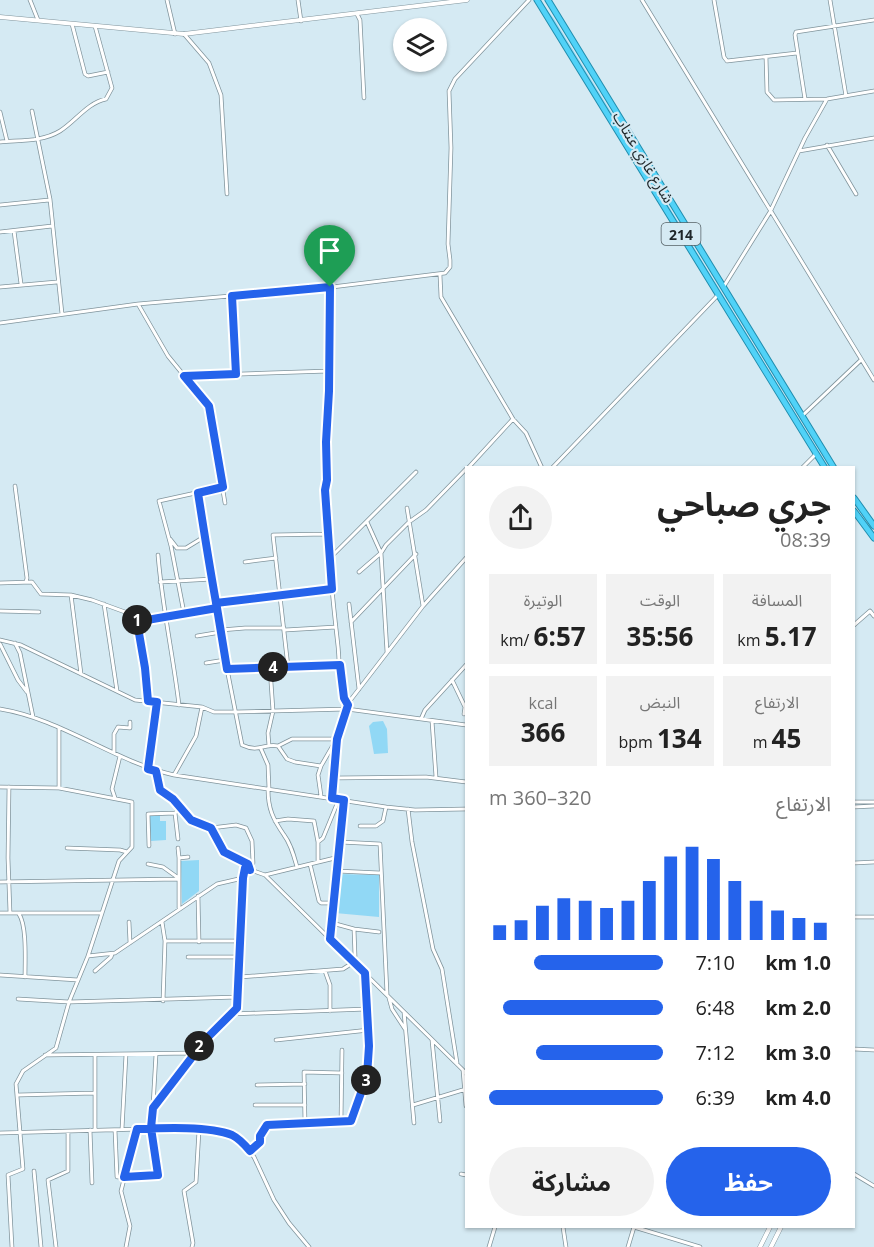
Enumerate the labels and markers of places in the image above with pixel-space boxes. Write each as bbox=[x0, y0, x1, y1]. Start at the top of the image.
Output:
pin bbox=[304, 225, 355, 287]
pin: 1 bbox=[122, 605, 152, 635]
pin: 4 bbox=[258, 652, 288, 682]
pin: 2 bbox=[184, 1031, 214, 1061]
pin: 3 bbox=[351, 1065, 381, 1095]

